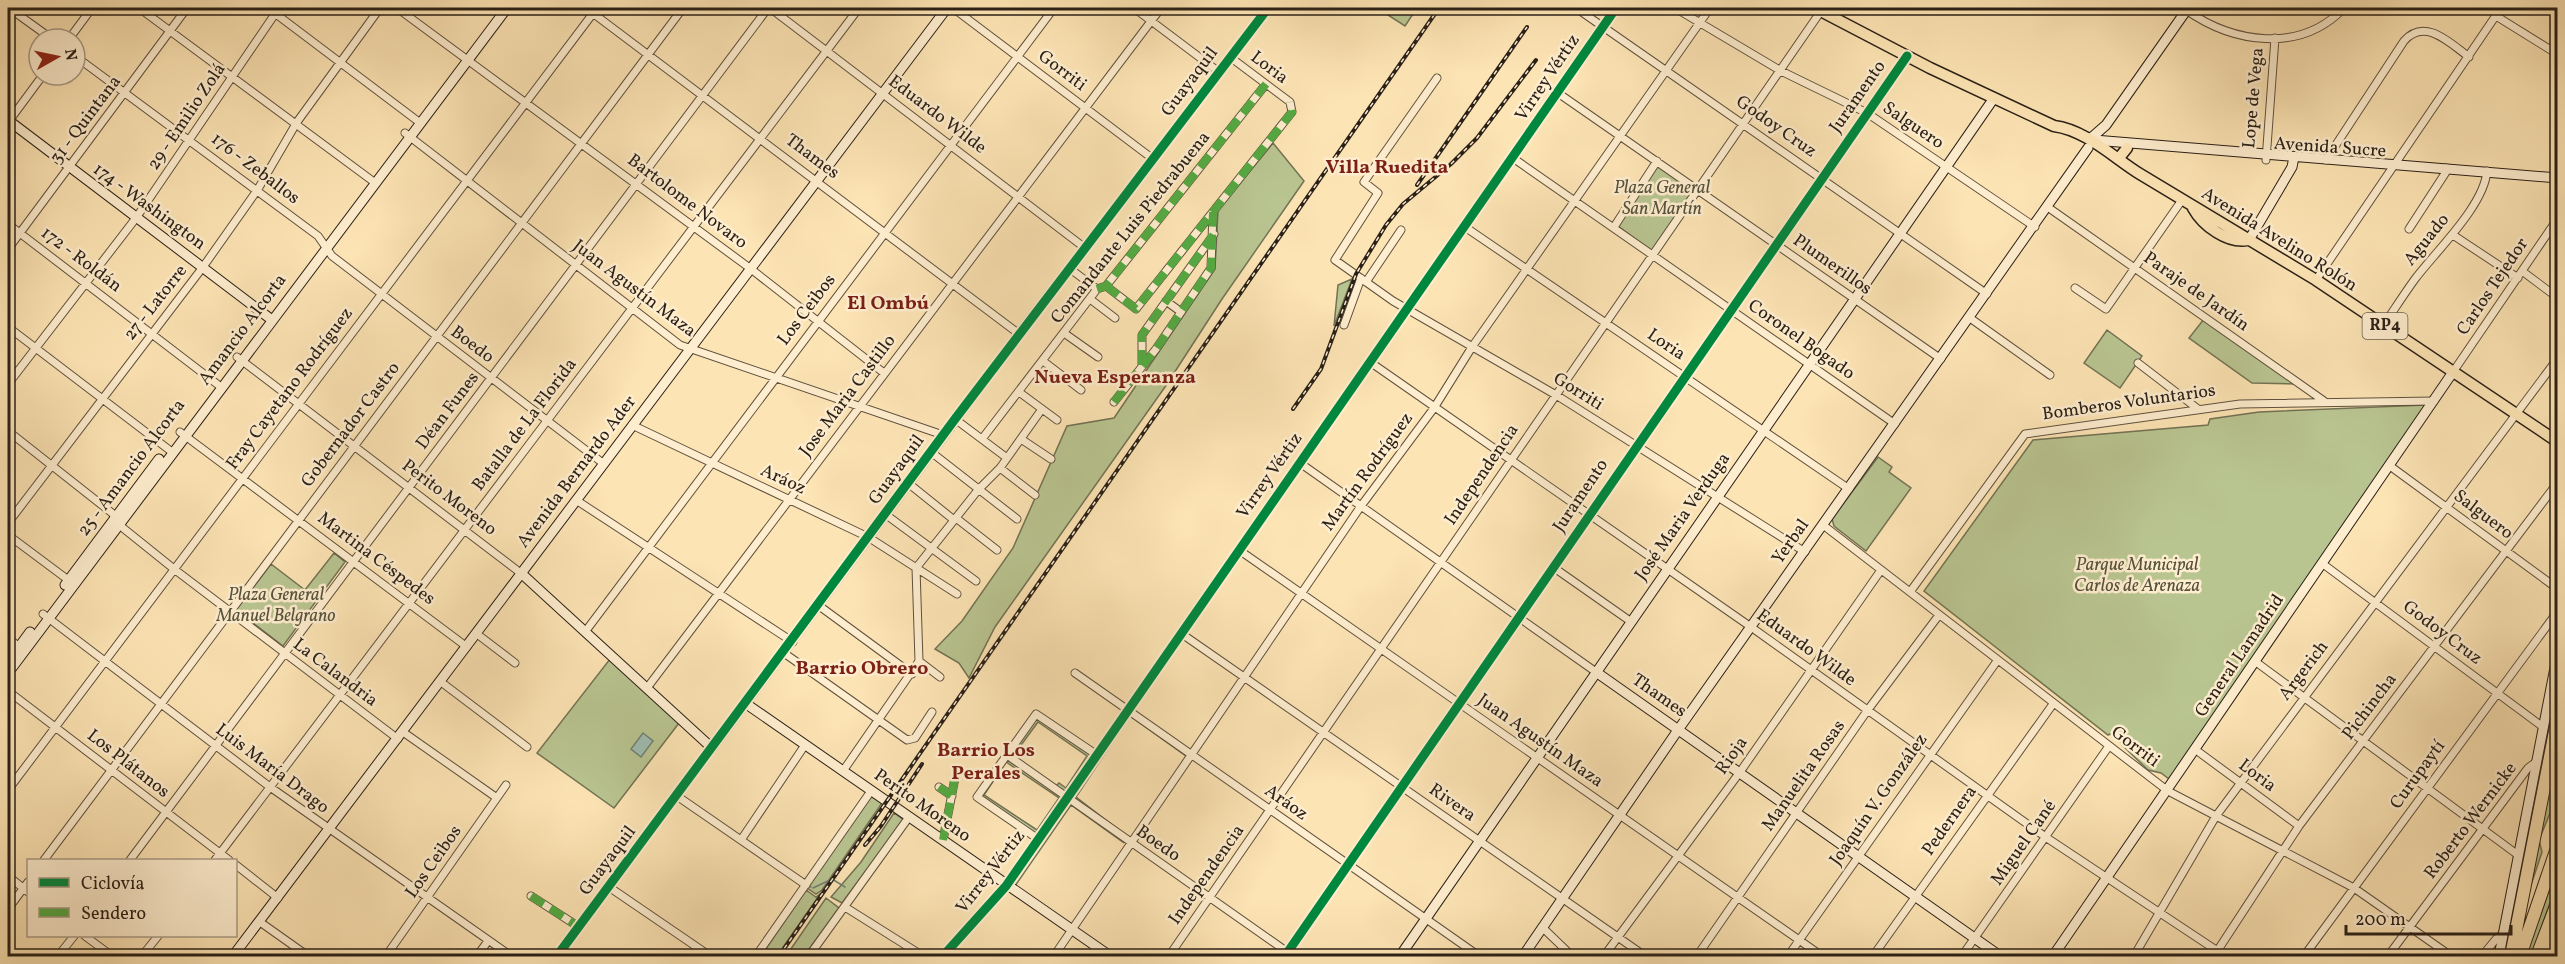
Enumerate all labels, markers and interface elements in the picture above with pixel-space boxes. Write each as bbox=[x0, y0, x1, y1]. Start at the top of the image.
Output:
north arrow bbox=[27, 27, 87, 87]
street label: Virrey Vértiz bbox=[1510, 30, 1586, 126]
street label: Guayaquil bbox=[1156, 42, 1224, 122]
street label: Gorriti bbox=[1033, 44, 1091, 98]
street label: Loria bbox=[1245, 46, 1293, 91]
street label: Lope de Vega bbox=[2237, 46, 2271, 149]
text: N bbox=[58, 48, 82, 63]
street label: Juramento bbox=[1824, 56, 1892, 138]
street label: 29 - Emilio Zolá bbox=[142, 59, 232, 175]
street label: Eduardo Wilde bbox=[883, 70, 991, 160]
street label: 31 - Quintana bbox=[45, 71, 128, 169]
street label: Godoy Cruz bbox=[1731, 90, 1821, 164]
street label: Salguero bbox=[1877, 96, 1949, 156]
street label: Comandante Luis Piedrabuena bbox=[1045, 126, 1217, 330]
street label: 176 - Zeballos bbox=[205, 127, 305, 211]
street label: Thames bbox=[780, 128, 844, 186]
street label: Avenida Sucre bbox=[2273, 132, 2387, 164]
street label: Bartolome Novaro bbox=[622, 148, 752, 256]
district label: Villa Ruedita bbox=[1326, 154, 1448, 182]
street label: 174 - Washington bbox=[87, 157, 211, 257]
park label: Plaza General San Martín bbox=[1614, 176, 1711, 222]
street label: Avenida Avelino Rolón bbox=[2196, 182, 2362, 298]
street label: Aguado bbox=[2398, 209, 2456, 271]
street label: 172 - Roldán bbox=[35, 221, 127, 299]
street label: Plumerillos bbox=[1787, 229, 1877, 301]
street label: Carlos Tejedor bbox=[2451, 233, 2535, 341]
street label: Juan Agustín Maza bbox=[567, 234, 701, 344]
street label: Paraje de Jardín bbox=[2138, 246, 2254, 338]
street label: 27 - Latorre bbox=[118, 260, 194, 346]
street label: Amancio Alcorta bbox=[193, 269, 293, 391]
street label: Los Ceibos bbox=[772, 269, 842, 351]
district label: El Ombú bbox=[847, 290, 929, 318]
street label: Coronel Bogado bbox=[1742, 294, 1860, 386]
street label: Fray Cayetano Rodríguez bbox=[221, 303, 359, 475]
road number: RP4 bbox=[2362, 313, 2408, 339]
street label: Boedo bbox=[445, 320, 499, 370]
street label: Loria bbox=[1642, 323, 1690, 367]
street label: Jose Maria Castillo bbox=[794, 330, 902, 462]
street label: Batalla de La Florida bbox=[467, 353, 583, 497]
street label: Gobernador Castro bbox=[296, 357, 406, 493]
district label: Nueva Esperanza bbox=[1034, 364, 1196, 392]
street label: Déan Funes bbox=[410, 367, 486, 455]
street label: Gorriti bbox=[1548, 367, 1608, 417]
street label: Bomberos Voluntarios bbox=[2041, 378, 2217, 428]
street label: Avenida Bernardo Ader bbox=[511, 390, 643, 553]
street label: 25 - Amancio Alcorta bbox=[72, 394, 192, 542]
street label: Martín Rodríguez bbox=[1316, 408, 1420, 536]
street label: Independencia bbox=[1439, 419, 1525, 531]
street label: Virrey Vértiz bbox=[1231, 428, 1309, 524]
street label: Guayaquil bbox=[863, 430, 931, 510]
street label: José Maria Verduga bbox=[1629, 448, 1737, 586]
street label: Perito Moreno bbox=[396, 454, 502, 542]
street label: Juramento bbox=[1547, 454, 1615, 538]
street label: Aráoz bbox=[756, 459, 810, 501]
street label: Salguero bbox=[2448, 484, 2518, 546]
street label: Martina Céspedes bbox=[312, 506, 440, 612]
street label: Yerbal bbox=[1766, 514, 1816, 570]
park label: Parque Municipal Carlos de Arenaza bbox=[2074, 553, 2200, 599]
park label: Plaza General Manuel Belgrano bbox=[216, 583, 335, 629]
street label: General Lamadrid bbox=[2189, 589, 2291, 723]
street label: Godoy Cruz bbox=[2397, 595, 2487, 671]
street label: Eduardo Wilde bbox=[1751, 603, 1861, 693]
street label: La Calandria bbox=[287, 633, 383, 713]
street label: Argerich bbox=[2273, 636, 2335, 706]
district label: Barrio Obrero bbox=[795, 655, 929, 683]
street label: Thames bbox=[1626, 668, 1692, 724]
street label: Pichincha bbox=[2337, 668, 2403, 746]
street label: Juan Agustín Maza bbox=[1472, 688, 1608, 794]
street label: Manuelita Rosas bbox=[1756, 715, 1852, 837]
street label: Luis María Drago bbox=[210, 718, 334, 820]
street label: Gorriti bbox=[2106, 720, 2164, 774]
street label: Los Plátanos bbox=[81, 724, 175, 804]
street label: Joaquín V. González bbox=[1824, 729, 1934, 871]
street label: Rioja bbox=[1710, 732, 1754, 780]
street label: Curupaytí bbox=[2384, 735, 2452, 815]
district label: Barrio Los Perales bbox=[937, 737, 1035, 788]
street label: Loria bbox=[2233, 754, 2281, 799]
street label: Roberto Wernicke bbox=[2419, 757, 2523, 885]
street label: Perito Moreno bbox=[868, 763, 976, 849]
street label: Rivera bbox=[1423, 778, 1481, 828]
street label: Aráoz bbox=[1259, 779, 1313, 827]
street label: Pedernera bbox=[1917, 781, 1983, 861]
street label: Miguel Cané bbox=[1985, 795, 2063, 891]
street label: Boedo bbox=[1131, 820, 1185, 868]
street label: Independencia bbox=[1163, 820, 1251, 930]
street label: Los Ceibos bbox=[400, 821, 468, 903]
street label: Guayaquil bbox=[574, 821, 642, 901]
street label: Virrey Vértiz bbox=[950, 825, 1032, 919]
legend bbox=[27, 859, 237, 937]
text: Ciclovía bbox=[81, 872, 144, 897]
scale bar bbox=[2346, 898, 2511, 936]
text: Sendero bbox=[81, 902, 146, 927]
text: 200 m bbox=[2355, 908, 2406, 933]

